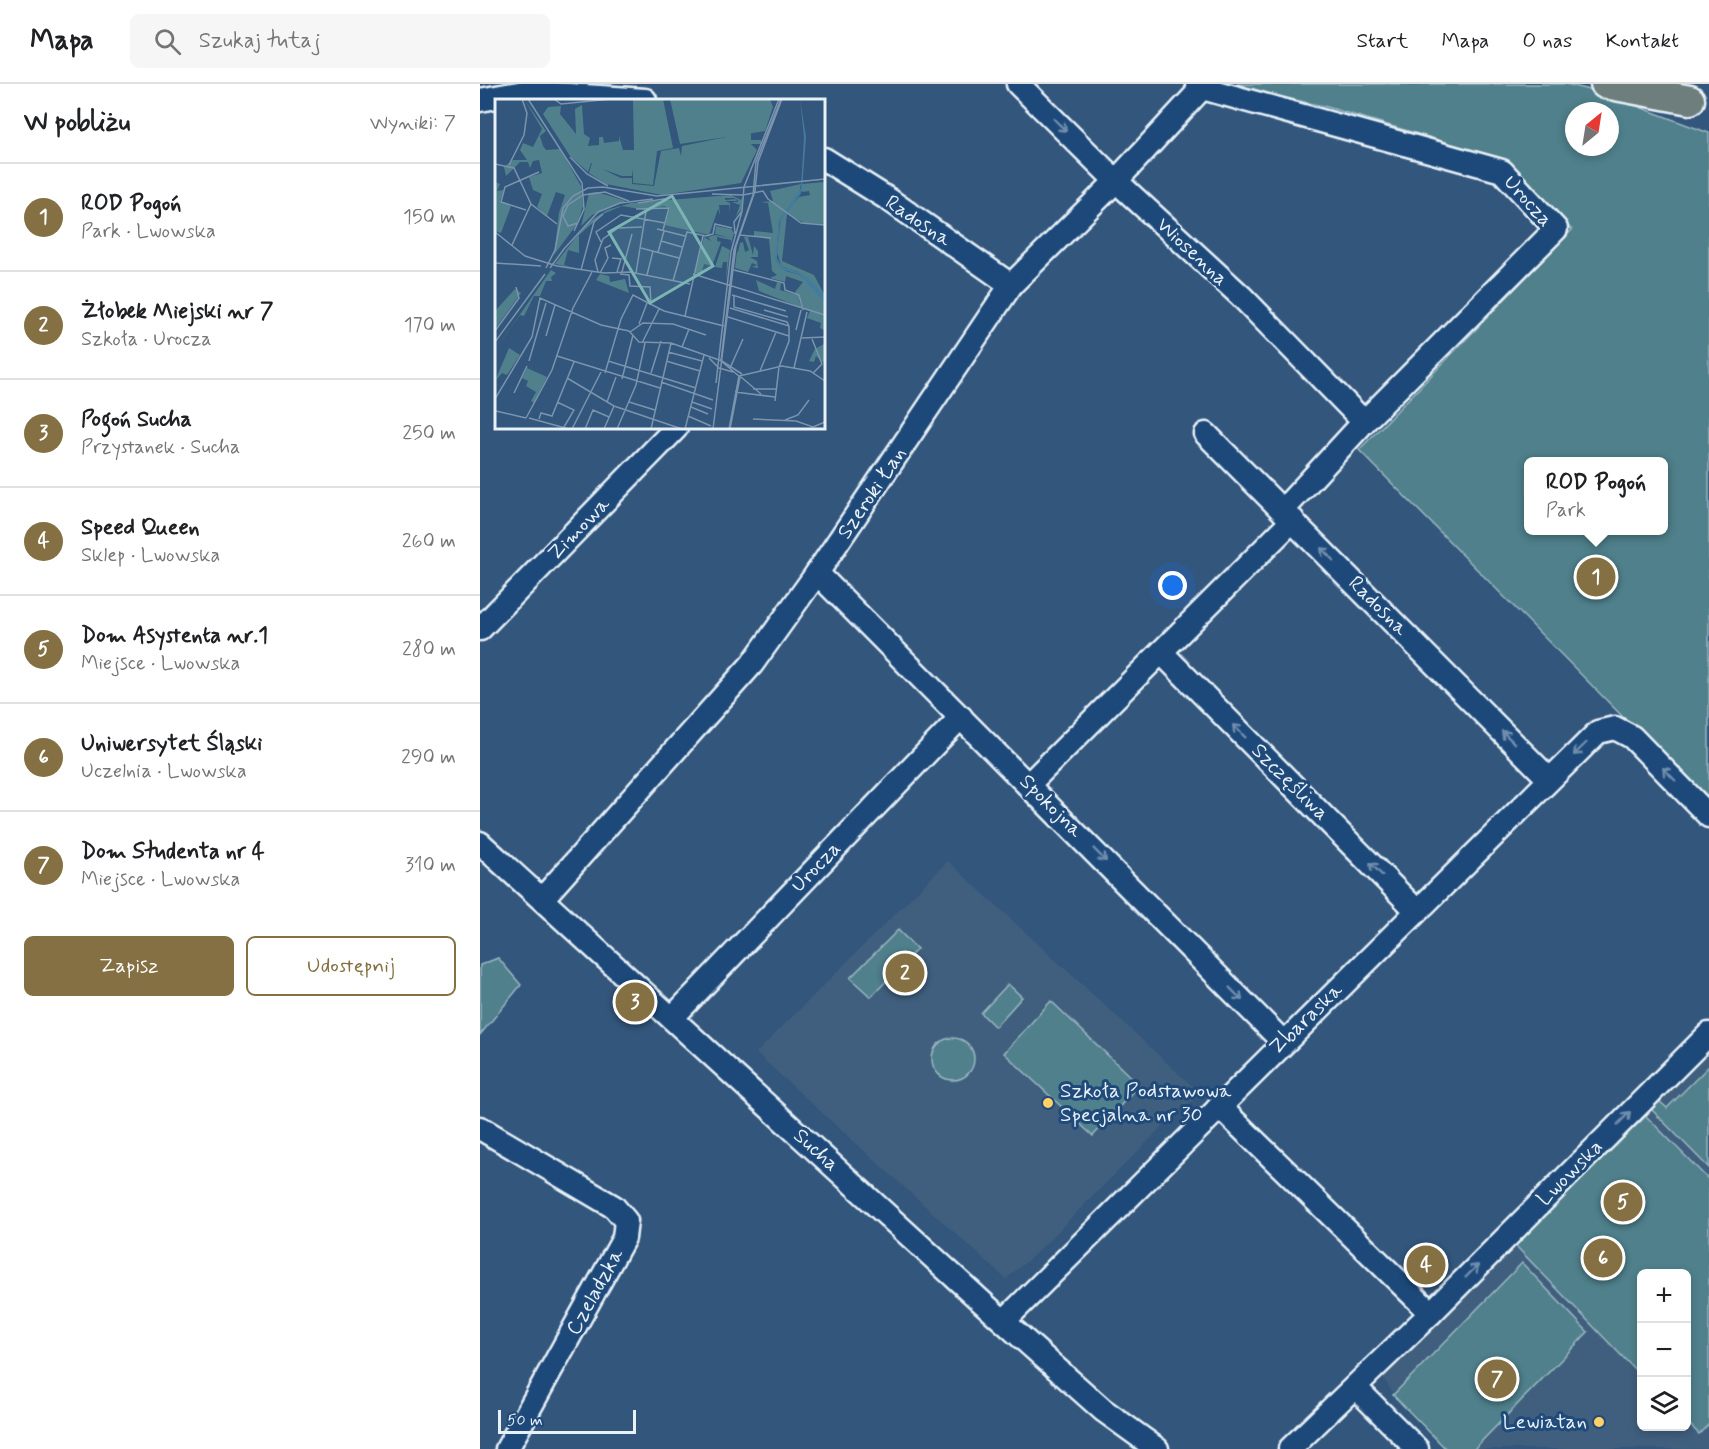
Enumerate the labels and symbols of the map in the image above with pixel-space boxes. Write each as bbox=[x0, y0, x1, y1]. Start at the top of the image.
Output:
inset map bbox=[495, 99, 825, 429]
north arrow bbox=[1565, 102, 1619, 156]
one-way arrow bbox=[1052, 118, 1067, 133]
street label: Urocza bbox=[1497, 169, 1559, 233]
street label: Radosna bbox=[879, 189, 957, 254]
street label: Wiosenna bbox=[1150, 211, 1234, 293]
street label: Szeroki Łan bbox=[831, 441, 913, 545]
street label: Zimowa bbox=[542, 491, 617, 567]
one-way arrow bbox=[1319, 546, 1334, 561]
pin: 1 bbox=[1576, 554, 1616, 600]
street label: Radosna bbox=[1342, 570, 1414, 642]
your location bbox=[1158, 571, 1187, 600]
one-way arrow bbox=[1232, 723, 1246, 738]
one-way arrow bbox=[1501, 730, 1515, 745]
street label: Szczęśliwa bbox=[1245, 737, 1335, 827]
one-way arrow bbox=[1573, 742, 1588, 756]
one-way arrow bbox=[1661, 767, 1676, 782]
street label: Spokojna bbox=[1013, 768, 1089, 844]
street label: Urocza bbox=[785, 835, 847, 899]
one-way arrow bbox=[1092, 848, 1107, 863]
one-way arrow bbox=[1369, 862, 1384, 877]
pin: 2 bbox=[886, 950, 924, 996]
street label: Zbaraska bbox=[1263, 977, 1349, 1061]
pin: 3 bbox=[616, 980, 654, 1024]
one-way arrow bbox=[1229, 986, 1244, 1001]
place label: Szkoła Podstawowa Specjalna nr 30 bbox=[1060, 1077, 1232, 1129]
marker: Szkoła Podstawowa Specjalna nr 30 bbox=[1041, 1096, 1055, 1110]
one-way arrow bbox=[1617, 1111, 1632, 1126]
street label: Sucha bbox=[787, 1122, 845, 1178]
street label: Lwowska bbox=[1531, 1134, 1609, 1212]
pin: 5 bbox=[1604, 1180, 1642, 1224]
pin: 6 bbox=[1584, 1236, 1622, 1280]
pin: 4 bbox=[1406, 1242, 1446, 1288]
street label: Czeladzka bbox=[560, 1243, 630, 1340]
one-way arrow bbox=[1465, 1264, 1480, 1279]
pin: 7 bbox=[1478, 1356, 1516, 1402]
scale bar bbox=[498, 1407, 636, 1434]
place label: Lewiatan bbox=[1503, 1408, 1587, 1436]
marker: Lewiatan bbox=[1592, 1415, 1606, 1429]

